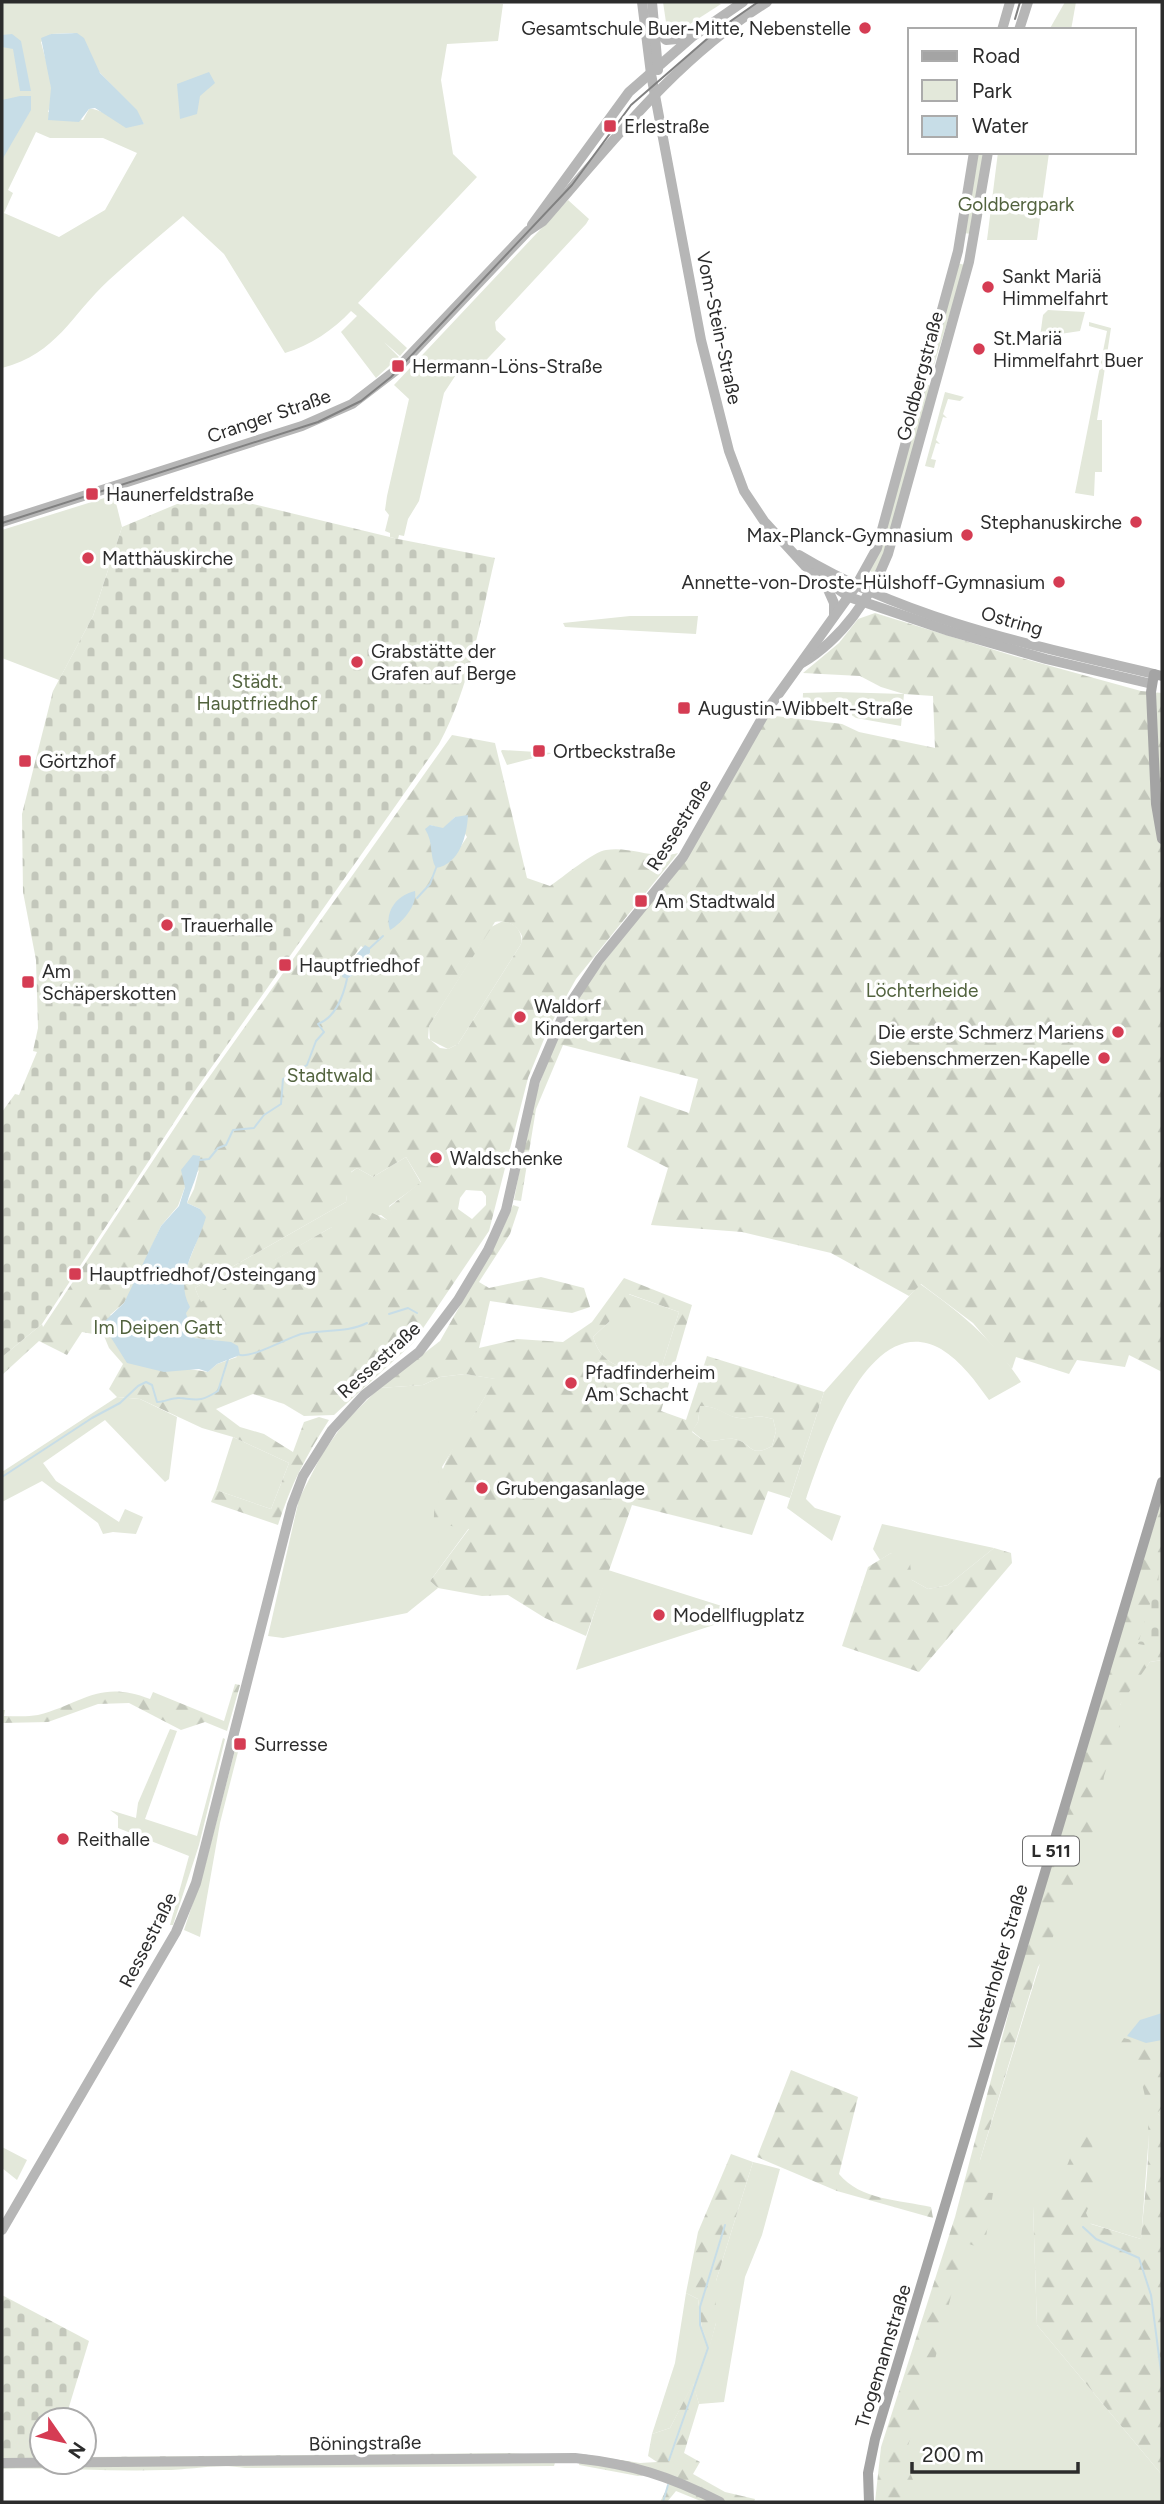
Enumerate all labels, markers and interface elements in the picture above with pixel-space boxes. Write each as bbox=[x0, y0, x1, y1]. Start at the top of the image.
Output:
place label: Gesamtschule Buer-Mitte, Nebenstelle bbox=[521, 17, 851, 40]
marker: Gesamtschule Buer-Mitte, Nebenstelle bbox=[857, 20, 873, 36]
legend bbox=[908, 28, 1136, 154]
text: Road bbox=[972, 43, 1020, 68]
text: Park bbox=[972, 78, 1013, 103]
text: Water bbox=[972, 113, 1028, 138]
place label: Erlestraße bbox=[624, 115, 709, 138]
marker: Erlestraße bbox=[602, 118, 618, 134]
park label: Goldbergpark bbox=[958, 193, 1075, 216]
street label: Vom-Stein-Straße bbox=[692, 249, 746, 407]
place label: Sankt Mariä Himmelfahrt bbox=[1002, 265, 1108, 310]
marker: Sankt Mariä Himmelfahrt bbox=[980, 279, 996, 295]
street label: Goldbergstraße bbox=[892, 309, 948, 443]
place label: St.Mariä Himmelfahrt Buer bbox=[993, 327, 1144, 372]
marker: St.Mariä Himmelfahrt Buer bbox=[971, 341, 987, 357]
place label: Hermann-Löns-Straße bbox=[412, 355, 602, 378]
marker: Hermann-Löns-Straße bbox=[390, 358, 406, 374]
street label: Cranger Straße bbox=[204, 384, 334, 448]
place label: Haunerfeldstraße bbox=[106, 483, 254, 506]
marker: Haunerfeldstraße bbox=[84, 486, 100, 502]
place label: Stephanuskirche bbox=[980, 511, 1122, 534]
marker: Stephanuskirche bbox=[1128, 514, 1144, 530]
place label: Max-Planck-Gymnasium bbox=[746, 524, 953, 547]
marker: Max-Planck-Gymnasium bbox=[959, 527, 975, 543]
place label: Matthäuskirche bbox=[102, 547, 233, 570]
marker: Matthäuskirche bbox=[80, 550, 96, 566]
place label: Annette-von-Droste-Hülshoff-Gymnasium bbox=[682, 571, 1045, 594]
marker: Annette-von-Droste-Hülshoff-Gymnasium bbox=[1051, 574, 1067, 590]
street label: Ostring bbox=[978, 601, 1046, 641]
place label: Grabstätte der Grafen auf Berge bbox=[371, 640, 516, 685]
marker: Grabstätte der Grafen auf Berge bbox=[349, 654, 365, 670]
park label: Städt. Hauptfriedhof bbox=[197, 670, 317, 715]
place label: Augustin-Wibbelt-Straße bbox=[698, 697, 913, 720]
marker: Augustin-Wibbelt-Straße bbox=[676, 700, 692, 716]
place label: Ortbeckstraße bbox=[553, 740, 676, 763]
marker: Ortbeckstraße bbox=[531, 743, 547, 759]
place label: Görtzhof bbox=[39, 750, 116, 773]
marker: Görtzhof bbox=[17, 753, 33, 769]
street label: Ressestraße bbox=[642, 775, 716, 875]
place label: Am Stadtwald bbox=[655, 890, 775, 913]
marker: Am Stadtwald bbox=[633, 893, 649, 909]
place label: Trauerhalle bbox=[181, 914, 273, 937]
marker: Trauerhalle bbox=[159, 917, 175, 933]
place label: Hauptfriedhof bbox=[299, 954, 420, 977]
marker: Hauptfriedhof bbox=[277, 957, 293, 973]
place label: Am Schäperskotten bbox=[42, 960, 176, 1005]
marker: Am Schäperskotten bbox=[20, 974, 36, 990]
park label: Löchterheide bbox=[866, 979, 978, 1002]
place label: Waldorf Kindergarten bbox=[534, 995, 644, 1040]
marker: Waldorf Kindergarten bbox=[512, 1009, 528, 1025]
place label: Die erste Schmerz Mariens bbox=[878, 1021, 1104, 1044]
marker: Die erste Schmerz Mariens bbox=[1110, 1024, 1126, 1040]
place label: Siebenschmerzen-Kapelle bbox=[869, 1047, 1090, 1070]
marker: Siebenschmerzen-Kapelle bbox=[1096, 1050, 1112, 1066]
park label: Stadtwald bbox=[287, 1064, 373, 1087]
place label: Waldschenke bbox=[450, 1147, 563, 1170]
marker: Waldschenke bbox=[428, 1150, 444, 1166]
place label: Hauptfriedhof/Osteingang bbox=[89, 1263, 316, 1286]
marker: Hauptfriedhof/Osteingang bbox=[67, 1266, 83, 1282]
park label: Im Deipen Gatt bbox=[93, 1316, 223, 1339]
street label: Ressestraße bbox=[333, 1317, 425, 1403]
place label: Pfadfinderheim Am Schacht bbox=[585, 1361, 715, 1406]
marker: Pfadfinderheim Am Schacht bbox=[563, 1375, 579, 1391]
place label: Grubengasanlage bbox=[496, 1477, 645, 1500]
marker: Grubengasanlage bbox=[474, 1480, 490, 1496]
place label: Modellflugplatz bbox=[673, 1604, 805, 1627]
marker: Modellflugplatz bbox=[651, 1607, 667, 1623]
place label: Surresse bbox=[254, 1733, 328, 1756]
marker: Surresse bbox=[232, 1736, 248, 1752]
place label: Reithalle bbox=[77, 1828, 150, 1851]
marker: Reithalle bbox=[55, 1831, 71, 1847]
road number: L 511 bbox=[1023, 1837, 1079, 1866]
street label: Westerholter Straße bbox=[963, 1882, 1033, 2052]
street label: Ressestraße bbox=[114, 1889, 182, 1991]
street label: Trogemannstraße bbox=[850, 2281, 916, 2431]
north arrow bbox=[28, 2406, 98, 2476]
scale bar bbox=[912, 2430, 1078, 2474]
street label: Böningstraße bbox=[308, 2431, 422, 2455]
text: N bbox=[63, 2438, 90, 2463]
text: 200 m bbox=[922, 2442, 984, 2467]

